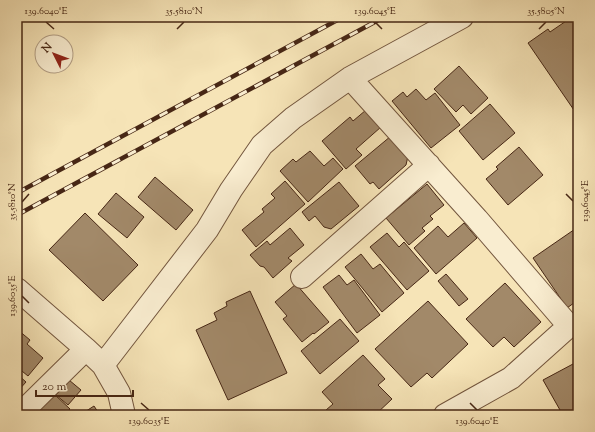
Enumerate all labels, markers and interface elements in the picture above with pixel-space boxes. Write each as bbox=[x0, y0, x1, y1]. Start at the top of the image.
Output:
text: 139.6040°E bbox=[25, 4, 67, 19]
text: 35.5810°N bbox=[165, 4, 203, 19]
text: 139.6045°E bbox=[354, 4, 396, 19]
text: 35.5805°N bbox=[527, 4, 565, 19]
north arrow bbox=[34, 34, 74, 74]
text: N bbox=[38, 39, 56, 57]
text: 139.6045°E bbox=[578, 180, 593, 222]
text: 35.5810°N bbox=[5, 183, 20, 221]
text: 139.6035°E bbox=[5, 276, 20, 316]
scale bar bbox=[36, 372, 133, 398]
text: 20 m bbox=[42, 378, 67, 396]
text: 139.6035°E bbox=[129, 414, 169, 429]
text: 139.6040°E bbox=[456, 414, 498, 429]

